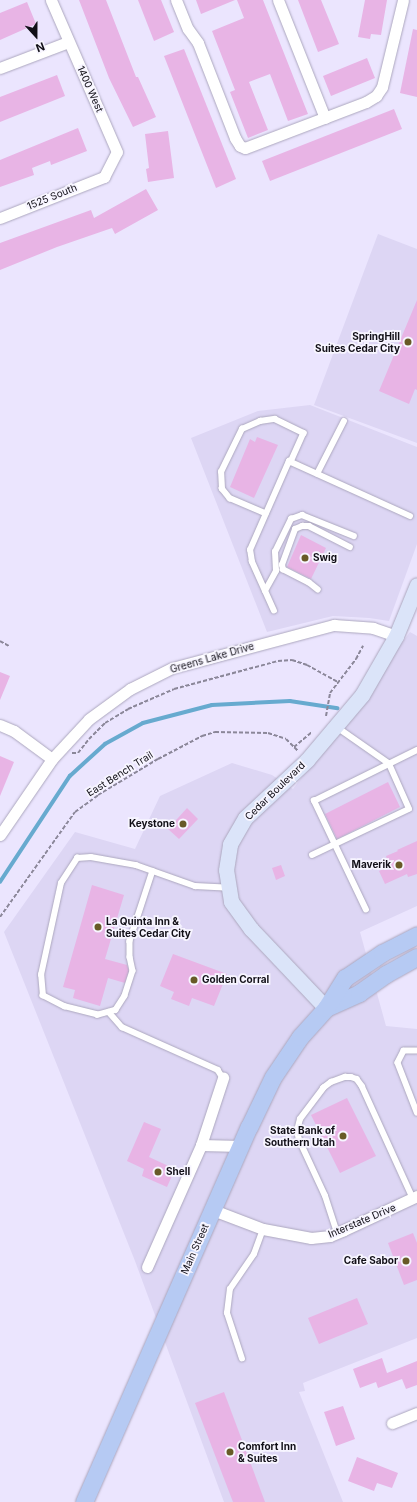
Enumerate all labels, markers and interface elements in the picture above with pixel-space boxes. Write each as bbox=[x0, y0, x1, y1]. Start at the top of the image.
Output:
north arrow bbox=[16, 16, 56, 56]
text: N bbox=[34, 39, 47, 55]
street label: 1400 West bbox=[74, 64, 106, 114]
street label: 1525 South bbox=[25, 182, 79, 212]
place label: SpringHill Suites Cedar City bbox=[315, 330, 400, 354]
marker: SpringHill Suites Cedar City bbox=[403, 337, 413, 347]
place label: Swig bbox=[313, 552, 337, 564]
marker: Swig bbox=[300, 553, 310, 563]
street label: Greens Lake Drive bbox=[169, 640, 255, 676]
street label: East Bench Trail bbox=[85, 749, 155, 799]
street label: Cedar Boulevard bbox=[242, 759, 308, 823]
place label: Keystone bbox=[129, 818, 175, 830]
marker: Keystone bbox=[178, 819, 188, 829]
place label: Maverik bbox=[352, 859, 391, 871]
marker: Maverik bbox=[394, 860, 404, 870]
place label: La Quinta Inn & Suites Cedar City bbox=[106, 915, 191, 938]
marker: La Quinta Inn & Suites Cedar City bbox=[93, 922, 103, 932]
place label: Golden Corral bbox=[202, 974, 269, 986]
marker: Golden Corral bbox=[189, 975, 199, 985]
place label: State Bank of Southern Utah bbox=[264, 1124, 335, 1148]
marker: State Bank of Southern Utah bbox=[338, 1131, 348, 1141]
place label: Shell bbox=[166, 1166, 190, 1178]
marker: Shell bbox=[153, 1167, 163, 1177]
street label: Interstate Drive bbox=[326, 1201, 398, 1241]
street label: Main Street bbox=[179, 1222, 211, 1276]
place label: Cafe Sabor bbox=[344, 1255, 398, 1267]
marker: Cafe Sabor bbox=[401, 1256, 411, 1266]
place label: Comfort Inn & Suites bbox=[238, 1440, 296, 1464]
marker: Comfort Inn & Suites bbox=[225, 1447, 235, 1457]

